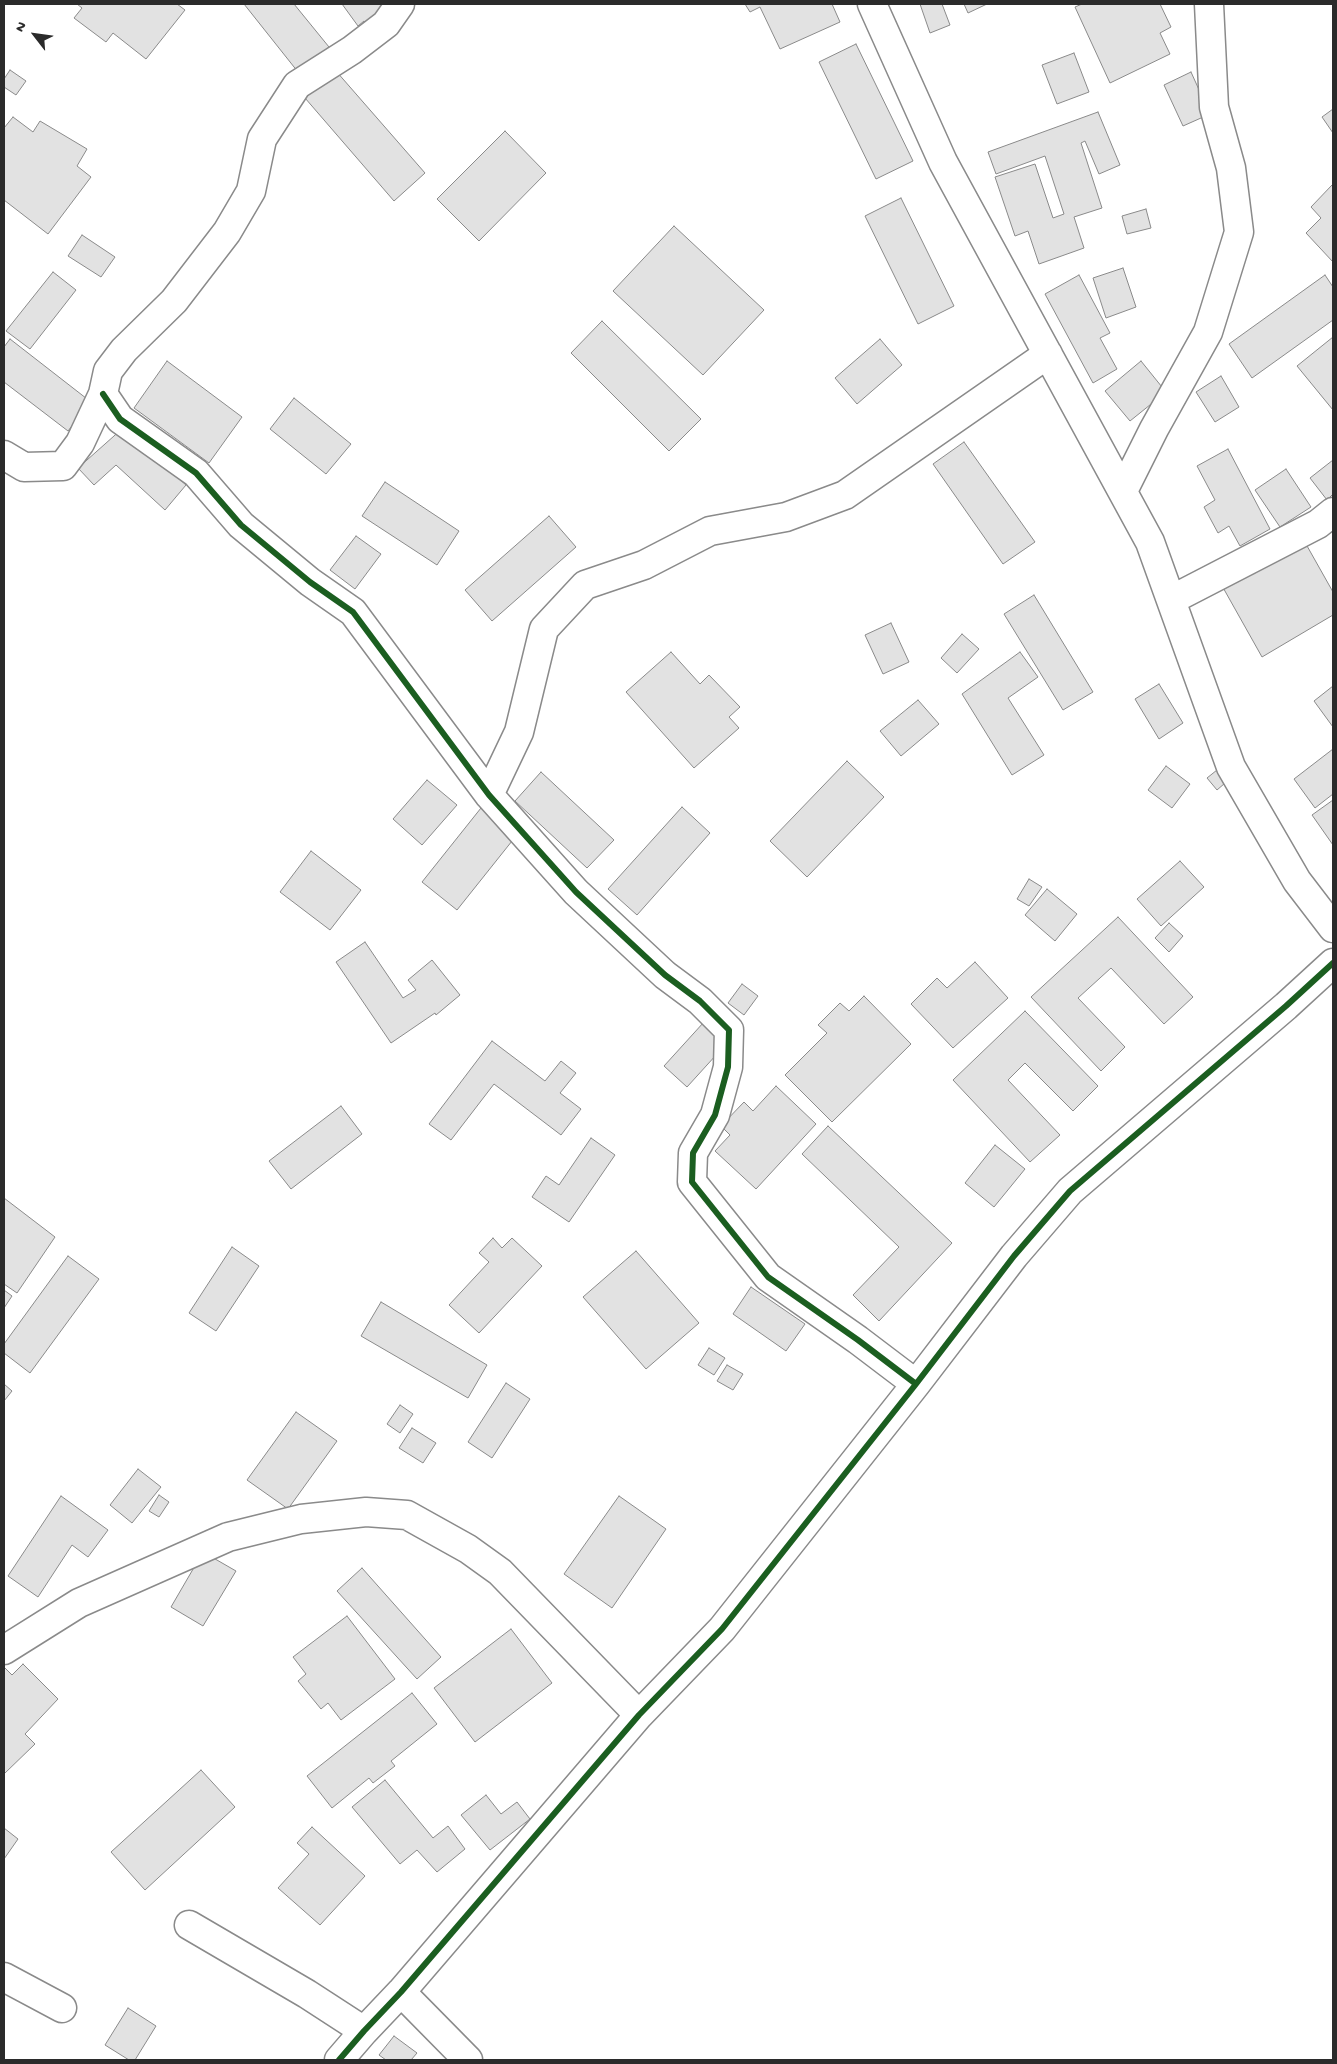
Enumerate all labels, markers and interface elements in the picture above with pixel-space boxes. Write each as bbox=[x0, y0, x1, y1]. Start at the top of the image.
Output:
north arrow bbox=[10, 10, 60, 60]
text: N bbox=[12, 19, 31, 35]

